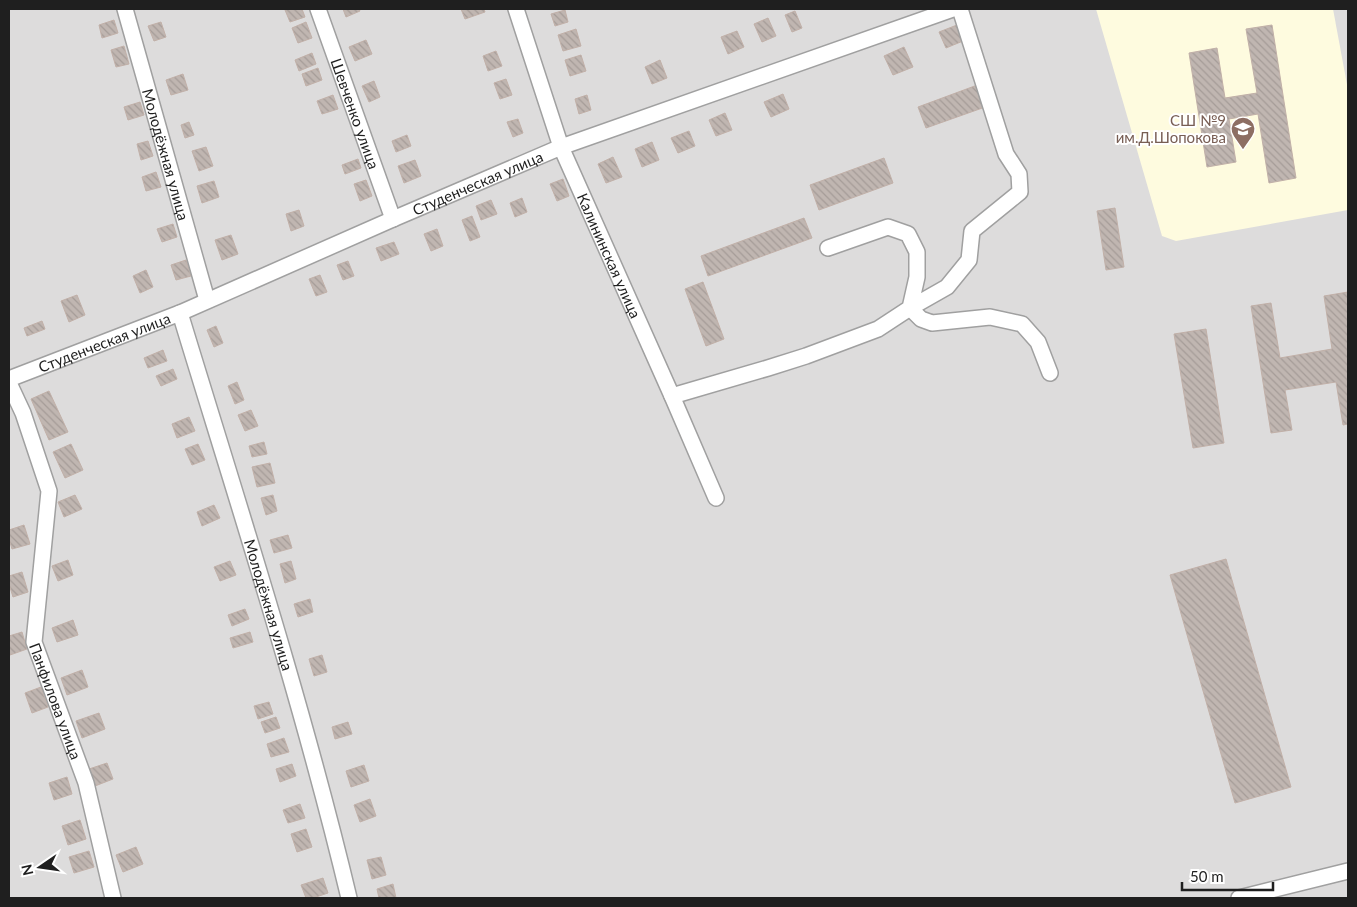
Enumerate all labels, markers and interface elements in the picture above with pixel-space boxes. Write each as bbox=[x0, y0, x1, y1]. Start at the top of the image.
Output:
street label: Шевченко улица bbox=[327, 56, 383, 171]
street label: Молодёжная улица bbox=[139, 86, 193, 222]
place label: СШ №9 им.Д.Шопокова bbox=[1116, 111, 1226, 146]
school or university icon: СШ №9 им.Д.Шопокова bbox=[1230, 116, 1256, 150]
street label: Студенческая улица bbox=[409, 147, 545, 219]
street label: Калининская улица bbox=[574, 190, 645, 321]
street label: Студенческая улица bbox=[36, 309, 173, 376]
street label: Молодёжная улица bbox=[241, 537, 297, 672]
street label: Панфилова улица bbox=[26, 640, 86, 762]
north arrow bbox=[15, 842, 65, 892]
scale bar bbox=[1182, 860, 1273, 892]
text: N bbox=[17, 863, 36, 877]
text: 50 m bbox=[1190, 867, 1224, 885]

